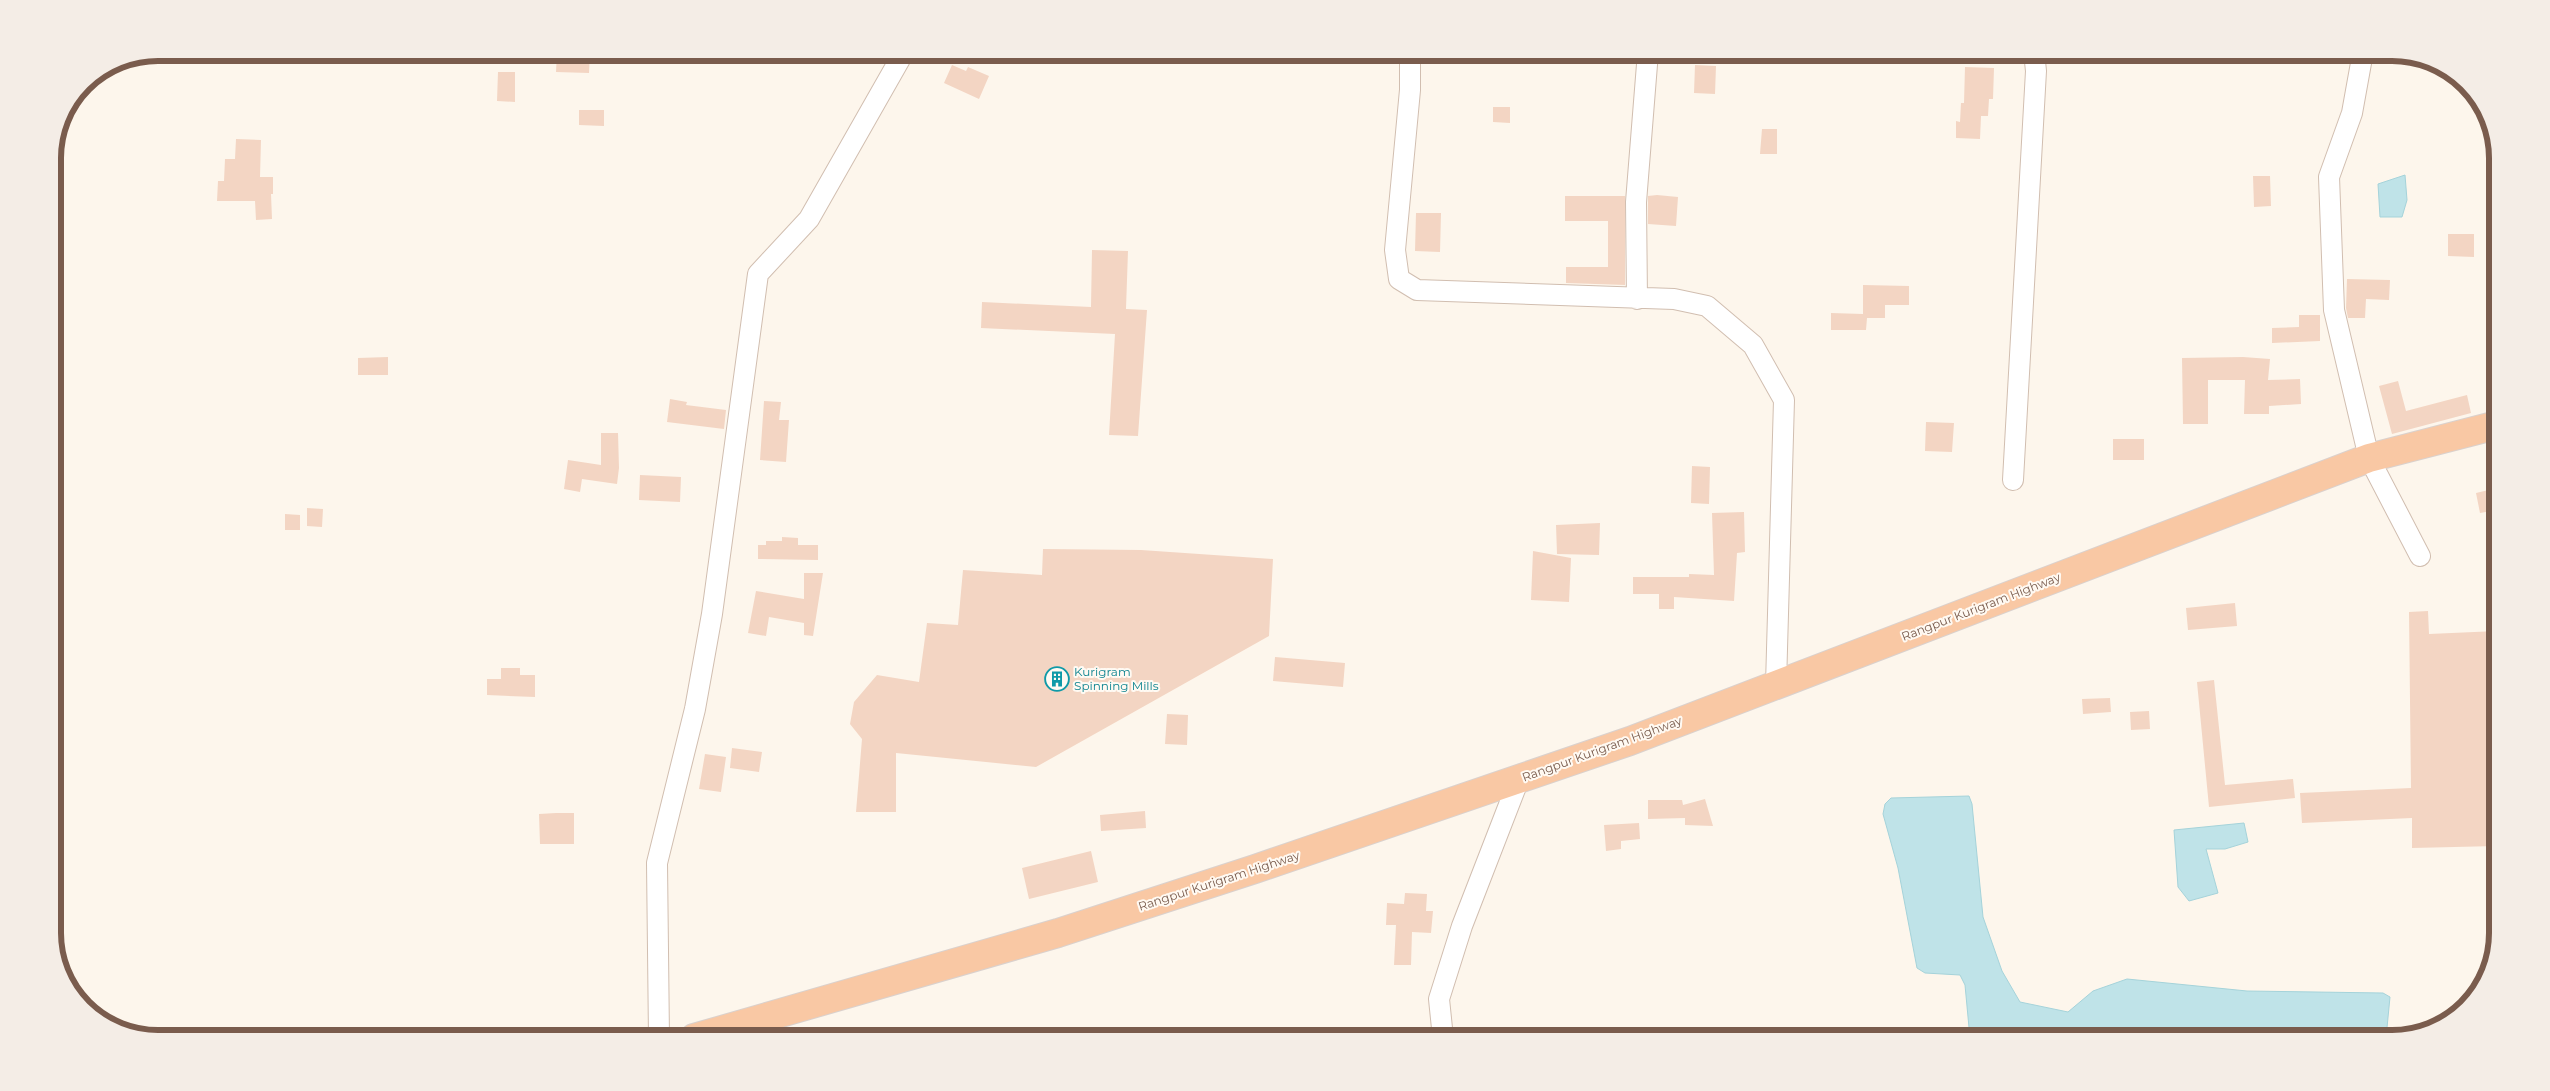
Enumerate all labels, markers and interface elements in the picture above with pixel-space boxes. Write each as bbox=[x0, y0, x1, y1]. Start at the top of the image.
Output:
street label: Rangpur Kurigram Highway bbox=[1899, 569, 2063, 644]
place label: Kurigram Spinning Mills bbox=[1074, 664, 1159, 693]
building icon: Kurigram Spinning Mills bbox=[1044, 666, 1070, 692]
street label: Rangpur Kurigram Highway bbox=[1520, 712, 1684, 784]
street label: Rangpur Kurigram Highway bbox=[1136, 847, 1302, 914]

